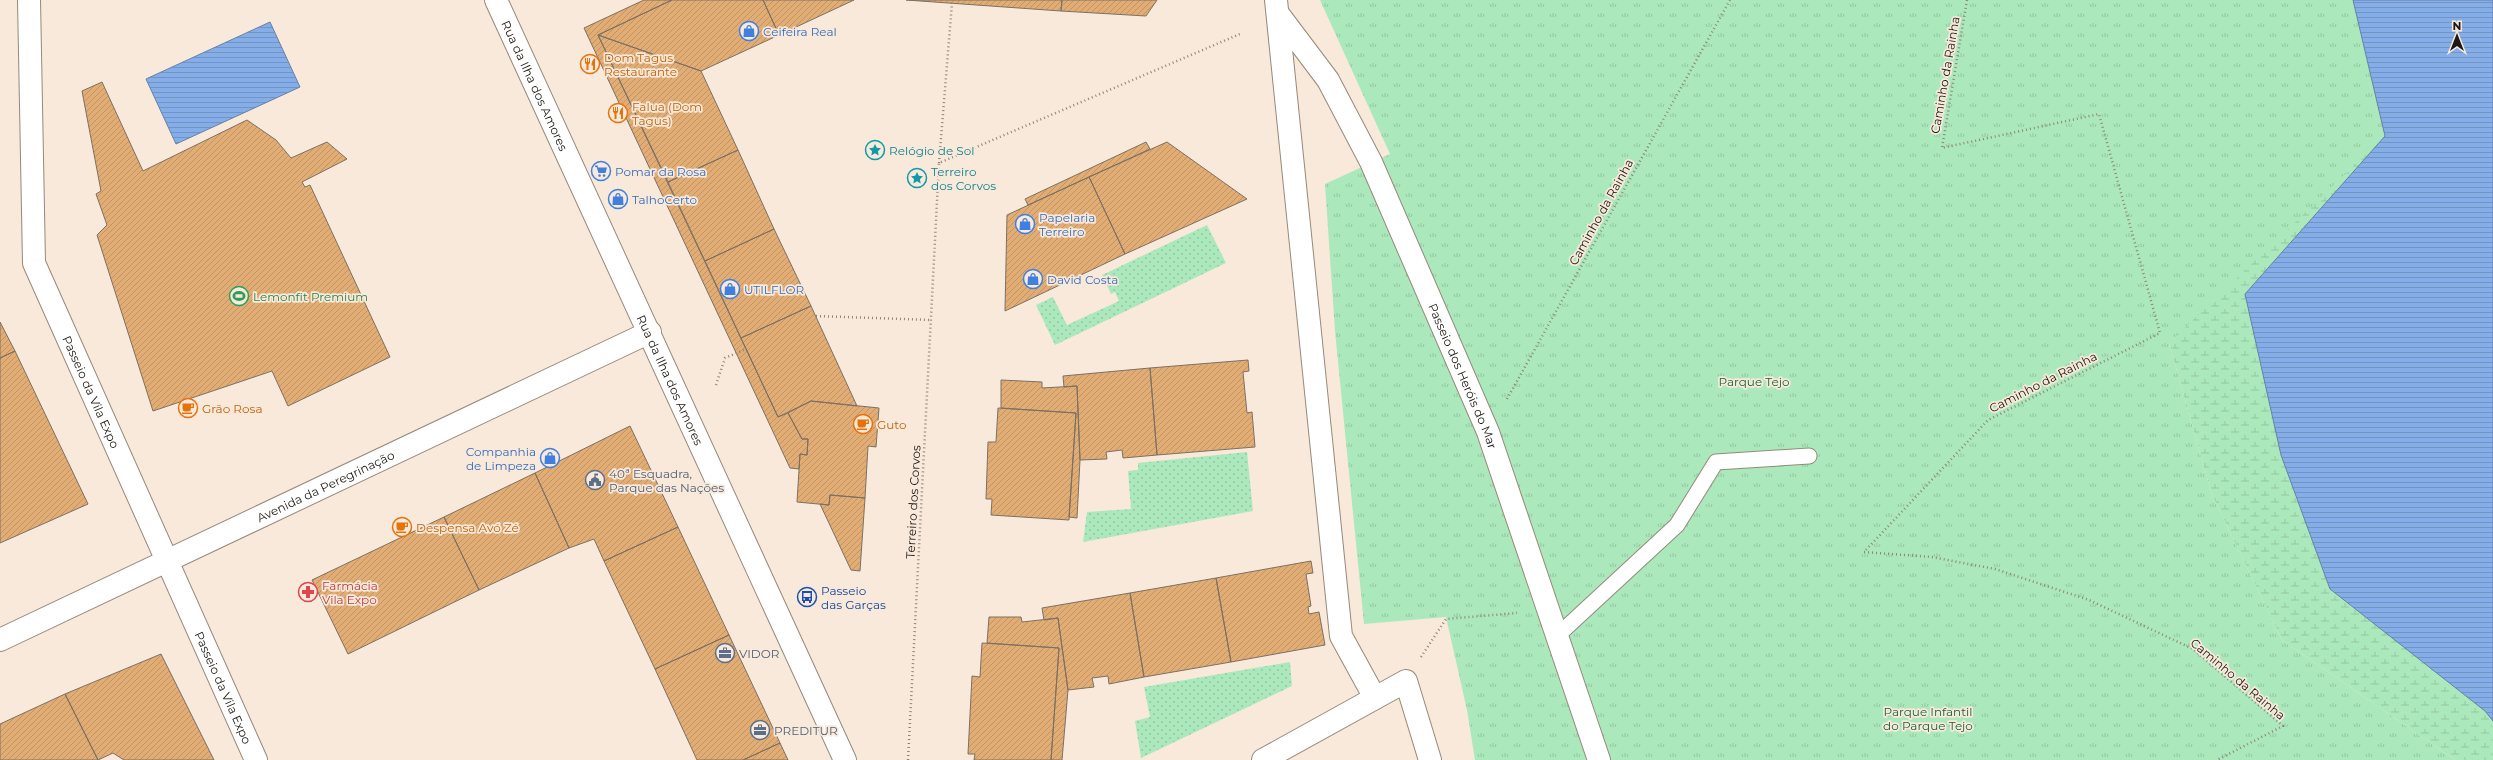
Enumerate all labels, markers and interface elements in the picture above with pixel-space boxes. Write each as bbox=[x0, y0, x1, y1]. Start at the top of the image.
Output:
street label: Caminho da Rainha bbox=[1927, 15, 1963, 135]
north arrow bbox=[2437, 16, 2477, 56]
street label: Rua da Ilha dos Amores bbox=[499, 18, 572, 153]
text: N bbox=[2453, 19, 2461, 33]
shop icon: Ceifeira Real bbox=[738, 20, 760, 42]
place label: Ceifeira Real bbox=[763, 24, 837, 39]
place label: Dom Tagus Restaurante bbox=[604, 50, 677, 79]
restaurant icon: Dom Tagus Restaurante bbox=[579, 53, 601, 75]
place label: Falua (Dom Tagus) bbox=[632, 99, 702, 128]
restaurant icon: Falua (Dom Tagus) bbox=[607, 102, 629, 124]
place icon: Relógio de Sol bbox=[864, 139, 886, 161]
place label: Relógio de Sol bbox=[889, 143, 974, 158]
street label: Caminho da Rainha bbox=[1566, 156, 1636, 268]
supermarket icon: Pomar da Rosa bbox=[590, 160, 612, 182]
place label: Pomar da Rosa bbox=[615, 164, 706, 179]
place label: Terreiro dos Corvos bbox=[931, 164, 996, 193]
place icon: Terreiro dos Corvos bbox=[906, 167, 928, 189]
shop icon: TalhoCerto bbox=[607, 188, 629, 210]
place label: TalhoCerto bbox=[632, 192, 697, 207]
place label: Papelaria Terreiro bbox=[1039, 210, 1095, 239]
shop icon: Papelaria Terreiro bbox=[1014, 213, 1036, 235]
shop icon: David Costa bbox=[1022, 268, 1044, 290]
place label: David Costa bbox=[1047, 272, 1118, 287]
shop icon: UTILFLOR bbox=[719, 278, 741, 300]
place label: UTILFLOR bbox=[744, 282, 804, 297]
sports icon: Lemonfit Premium bbox=[228, 285, 250, 307]
place label: Lemonfit Premium bbox=[253, 289, 368, 304]
street label: Passeio dos Heróis do Mar bbox=[1426, 301, 1501, 451]
street label: Rua da Ilha dos Amores bbox=[634, 312, 707, 448]
street label: Passeio da Vila Expo bbox=[60, 333, 123, 450]
street label: Caminho da Rainha bbox=[1987, 348, 2099, 416]
park label: Parque Tejo bbox=[1719, 374, 1789, 389]
cafe icon: Grão Rosa bbox=[177, 397, 199, 419]
place label: Grão Rosa bbox=[202, 401, 262, 416]
cafe icon: Guto bbox=[852, 413, 874, 435]
place label: Guto bbox=[877, 417, 907, 432]
place label: Companhia de Limpeza bbox=[466, 444, 536, 473]
street label: Terreiro dos Corvos bbox=[903, 445, 923, 559]
street label: Avenida da Peregrinação bbox=[254, 447, 397, 525]
shop icon: Companhia de Limpeza bbox=[539, 447, 561, 469]
place label: 40ª Esquadra, Parque das Nações bbox=[609, 466, 724, 495]
public building icon: 40ª Esquadra, Parque das Nações bbox=[584, 469, 606, 491]
cafe icon: Despensa Avó Zé bbox=[391, 516, 413, 538]
place label: Despensa Avó Zé bbox=[416, 520, 519, 535]
place label: Farmácia Vila Expo bbox=[322, 578, 378, 607]
pharmacy icon: Farmácia Vila Expo bbox=[297, 581, 319, 603]
place label: Passeio das Garças bbox=[821, 583, 886, 612]
bus stop icon: Passeio das Garças bbox=[796, 586, 818, 608]
street label: Passeio da Vila Expo bbox=[192, 629, 255, 746]
street label: Caminho da Rainha bbox=[2188, 635, 2288, 723]
office icon: VIDOR bbox=[714, 642, 736, 664]
place label: VIDOR bbox=[739, 646, 780, 661]
park label: Parque Infantil do Parque Tejo bbox=[1883, 704, 1973, 733]
office icon: PREDITUR bbox=[749, 719, 771, 741]
place label: PREDITUR bbox=[774, 723, 838, 738]

